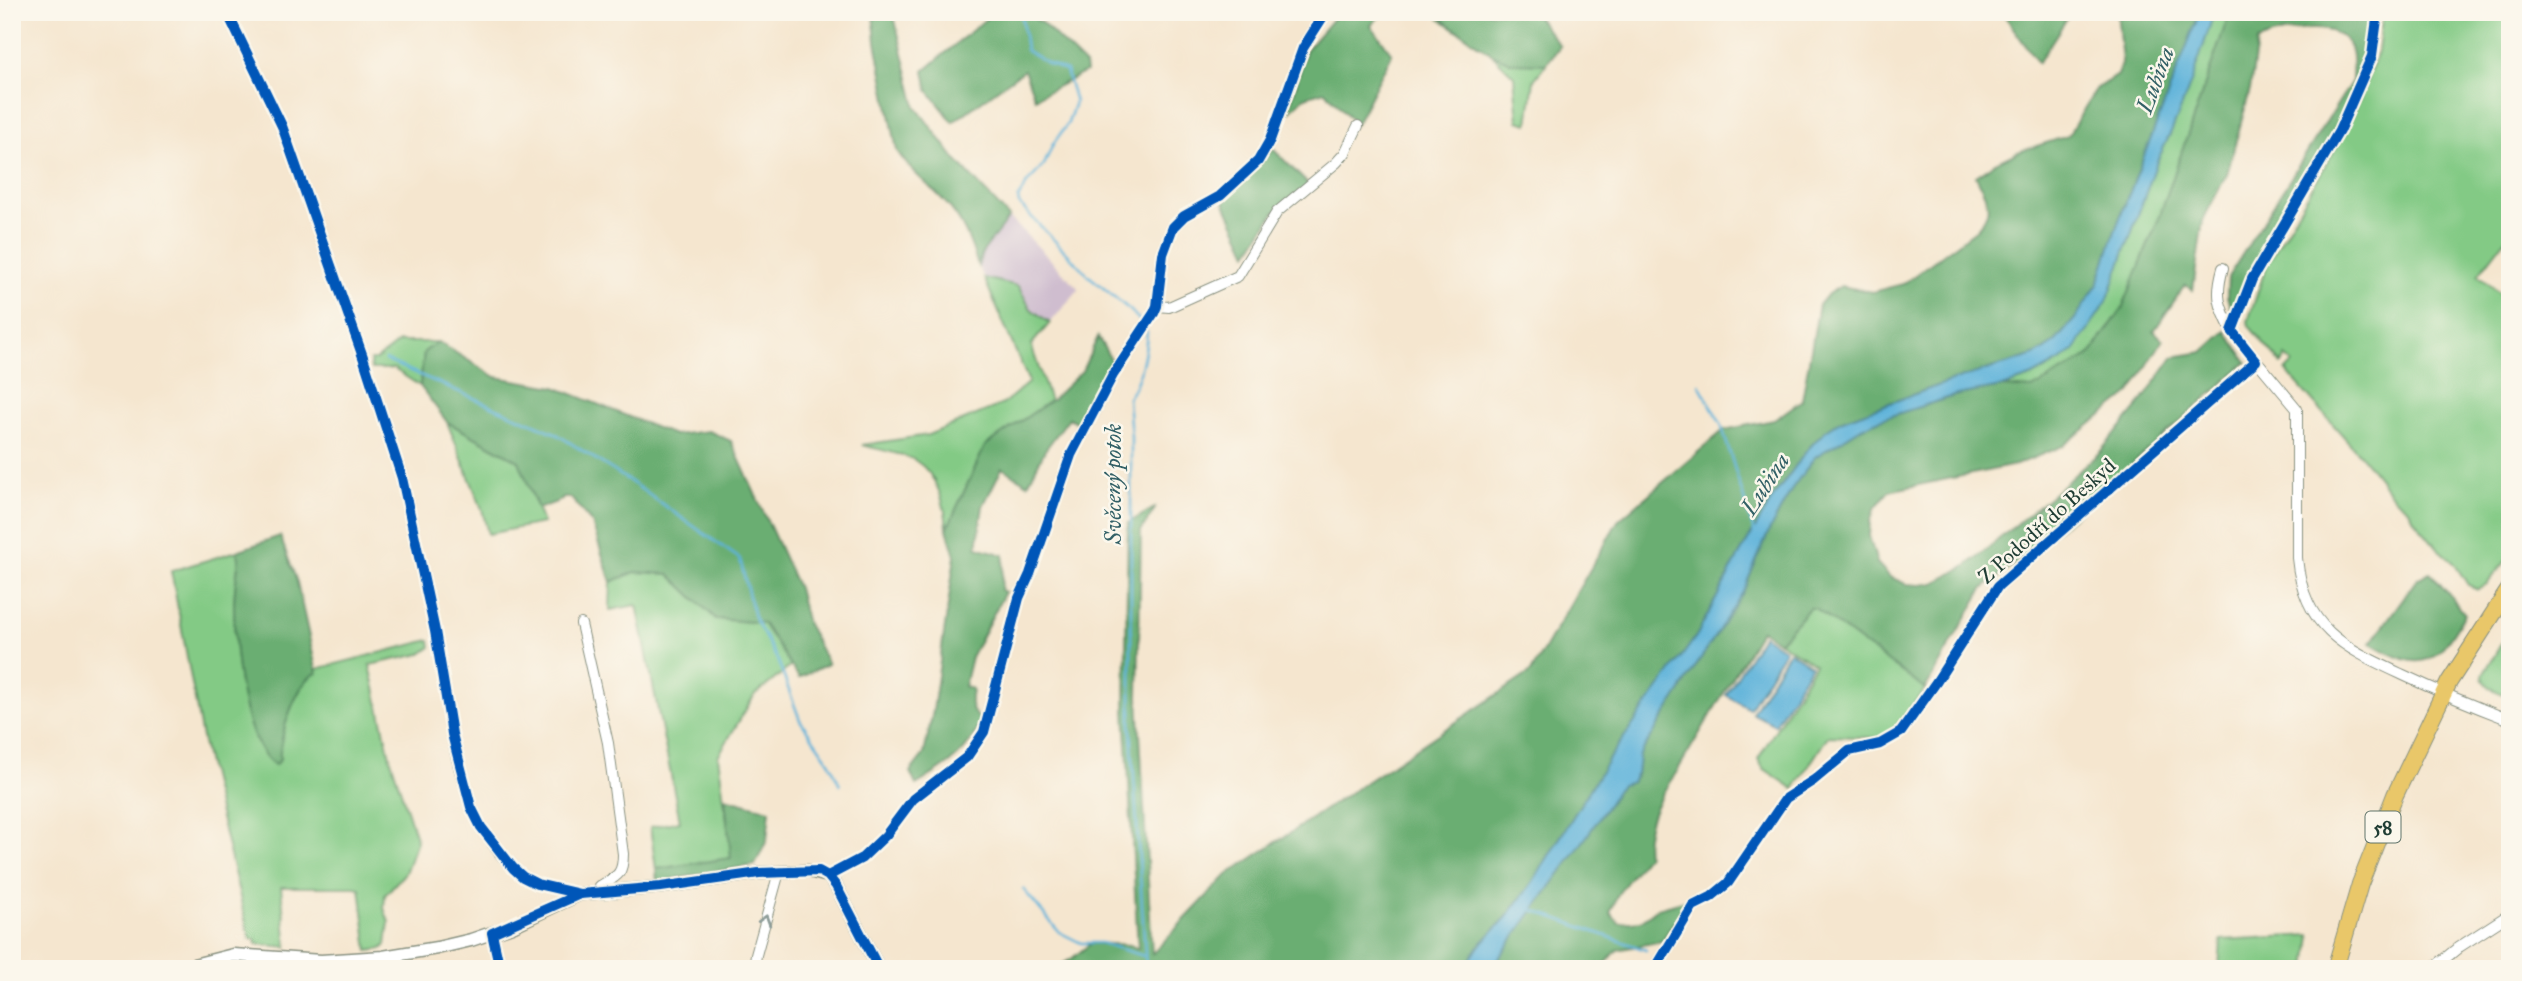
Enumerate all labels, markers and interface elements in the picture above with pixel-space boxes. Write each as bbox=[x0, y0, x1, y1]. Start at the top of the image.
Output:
water label: Lubina bbox=[2130, 43, 2180, 118]
water label: Svěcený potok bbox=[1099, 424, 1128, 545]
water label: Lubina bbox=[1734, 448, 1795, 521]
street label: Z Pododří do Beskyd bbox=[1973, 452, 2121, 590]
road number: 58 bbox=[2366, 812, 2400, 842]
one-way arrow bbox=[757, 914, 772, 926]

